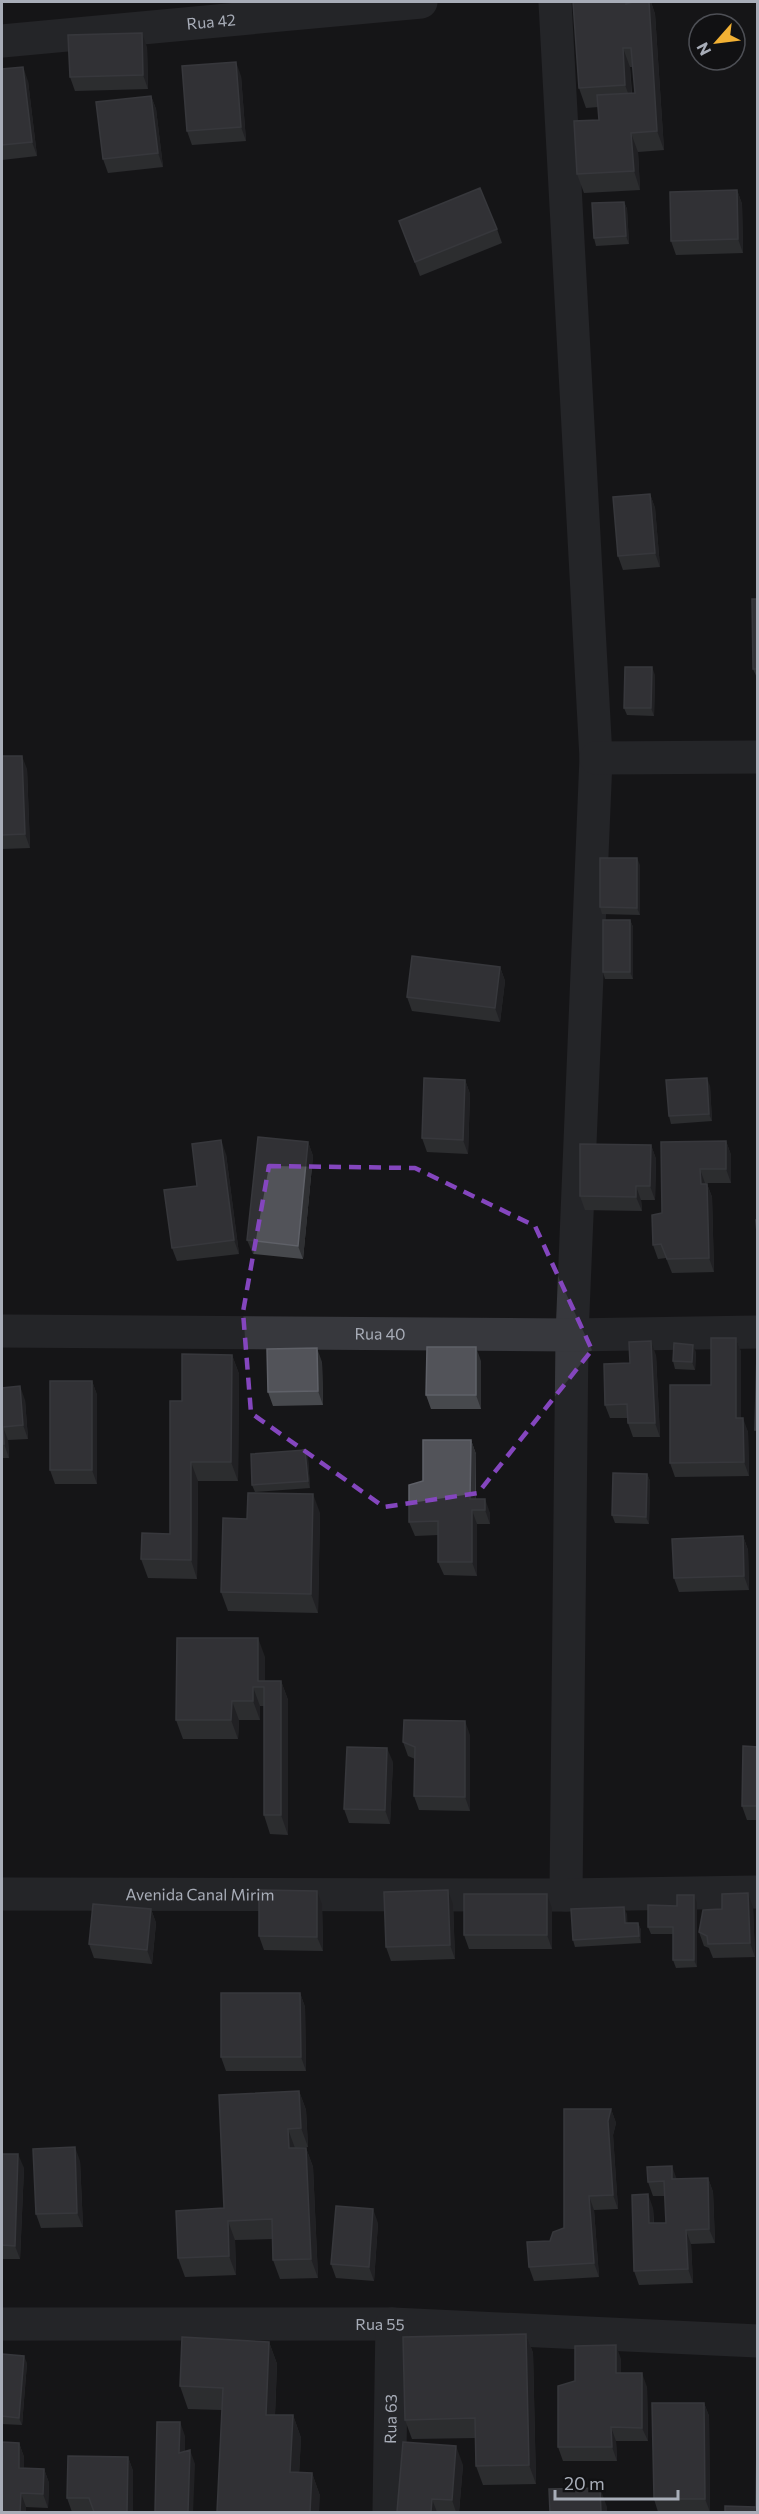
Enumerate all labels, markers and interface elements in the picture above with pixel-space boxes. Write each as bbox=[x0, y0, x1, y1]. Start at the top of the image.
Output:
street label: Rua 42 bbox=[186, 9, 237, 33]
north arrow bbox=[687, 12, 747, 72]
text: N bbox=[692, 40, 715, 59]
street label: Rua 40 bbox=[354, 1323, 406, 1343]
street label: Avenida Canal Mirim bbox=[126, 1884, 274, 1903]
street label: Rua 55 bbox=[355, 2314, 405, 2334]
street label: Rua 63 bbox=[380, 2394, 400, 2444]
scale bar bbox=[555, 2463, 678, 2501]
text: 20 m bbox=[564, 2472, 605, 2494]

